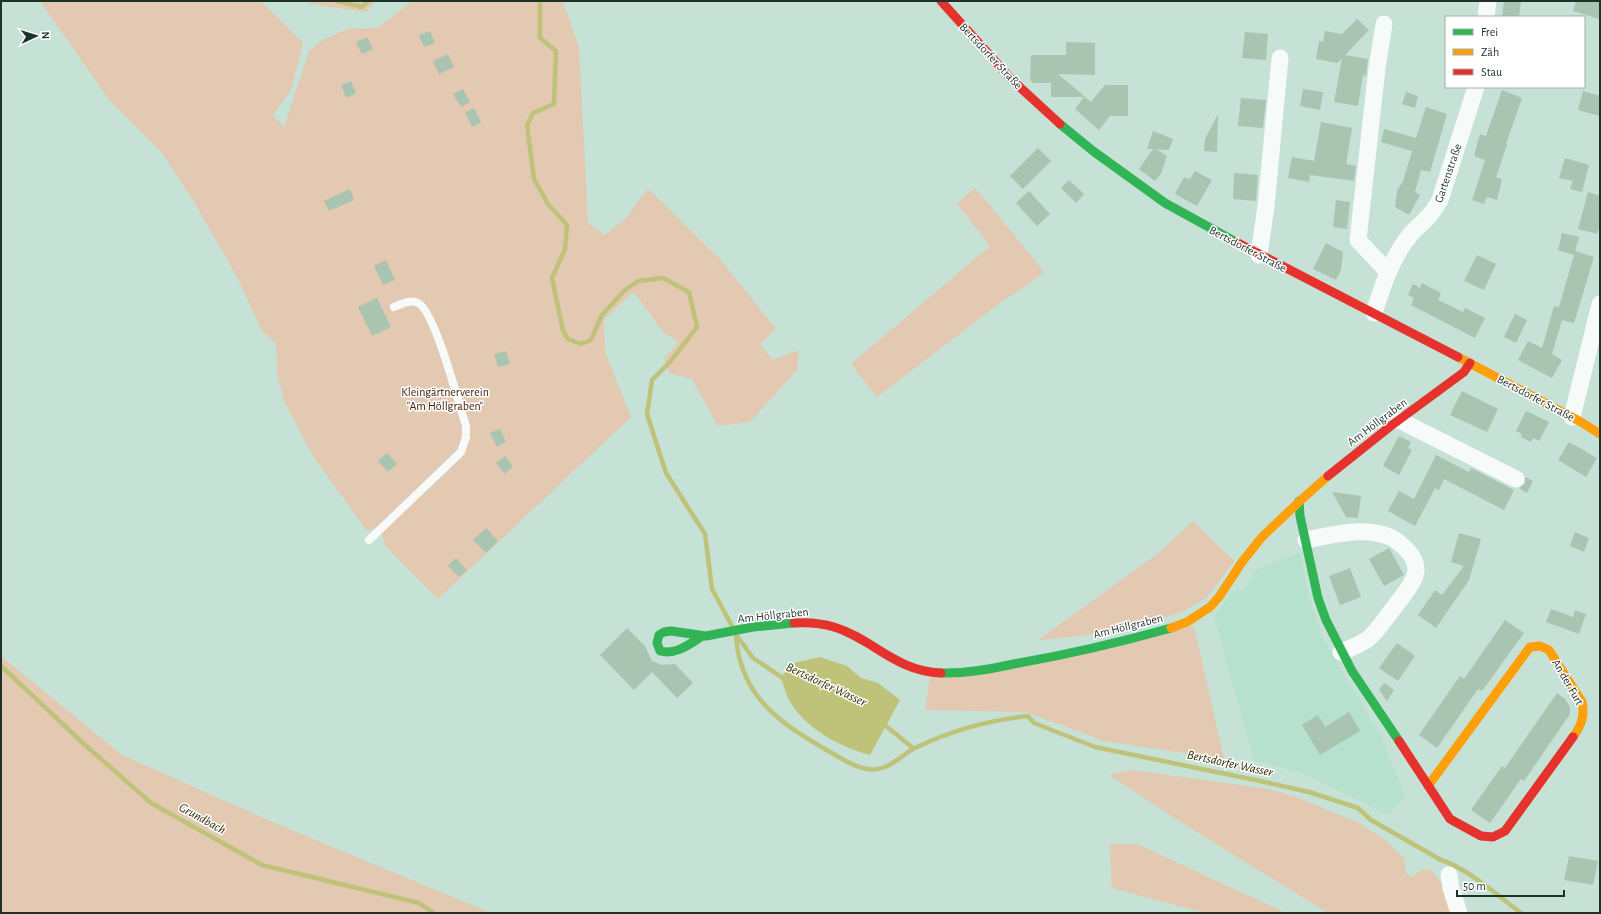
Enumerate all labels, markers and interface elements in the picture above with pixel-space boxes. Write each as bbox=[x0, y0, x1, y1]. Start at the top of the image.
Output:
north arrow bbox=[16, 16, 56, 56]
legend bbox=[1445, 16, 1585, 88]
street label: Bertsdorfer Straße bbox=[957, 21, 1025, 91]
text: Frei bbox=[1481, 26, 1498, 38]
text: N bbox=[40, 31, 51, 40]
text: Zäh bbox=[1481, 46, 1499, 58]
text: Stau bbox=[1481, 66, 1502, 78]
street label: Gartenstraße bbox=[1432, 142, 1464, 204]
street label: Bertsdorfer Straße bbox=[1207, 224, 1289, 274]
street label: Bertsdorfer Straße bbox=[1495, 373, 1577, 423]
park label: Kleingärtnerverein "Am Höllgraben" bbox=[401, 386, 489, 412]
street label: Am Höllgraben bbox=[1345, 396, 1409, 448]
street label: Am Höllgraben bbox=[737, 605, 809, 625]
street label: Am Höllgraben bbox=[1092, 612, 1164, 640]
street label: An der Furt bbox=[1550, 657, 1586, 707]
water label: Bertsdorfer Wasser bbox=[784, 661, 869, 710]
water label: Bertsdorfer Wasser bbox=[1186, 749, 1275, 780]
water label: Grundbach bbox=[176, 801, 228, 837]
scale bar bbox=[1457, 872, 1564, 898]
text: 50 m bbox=[1463, 880, 1486, 892]

